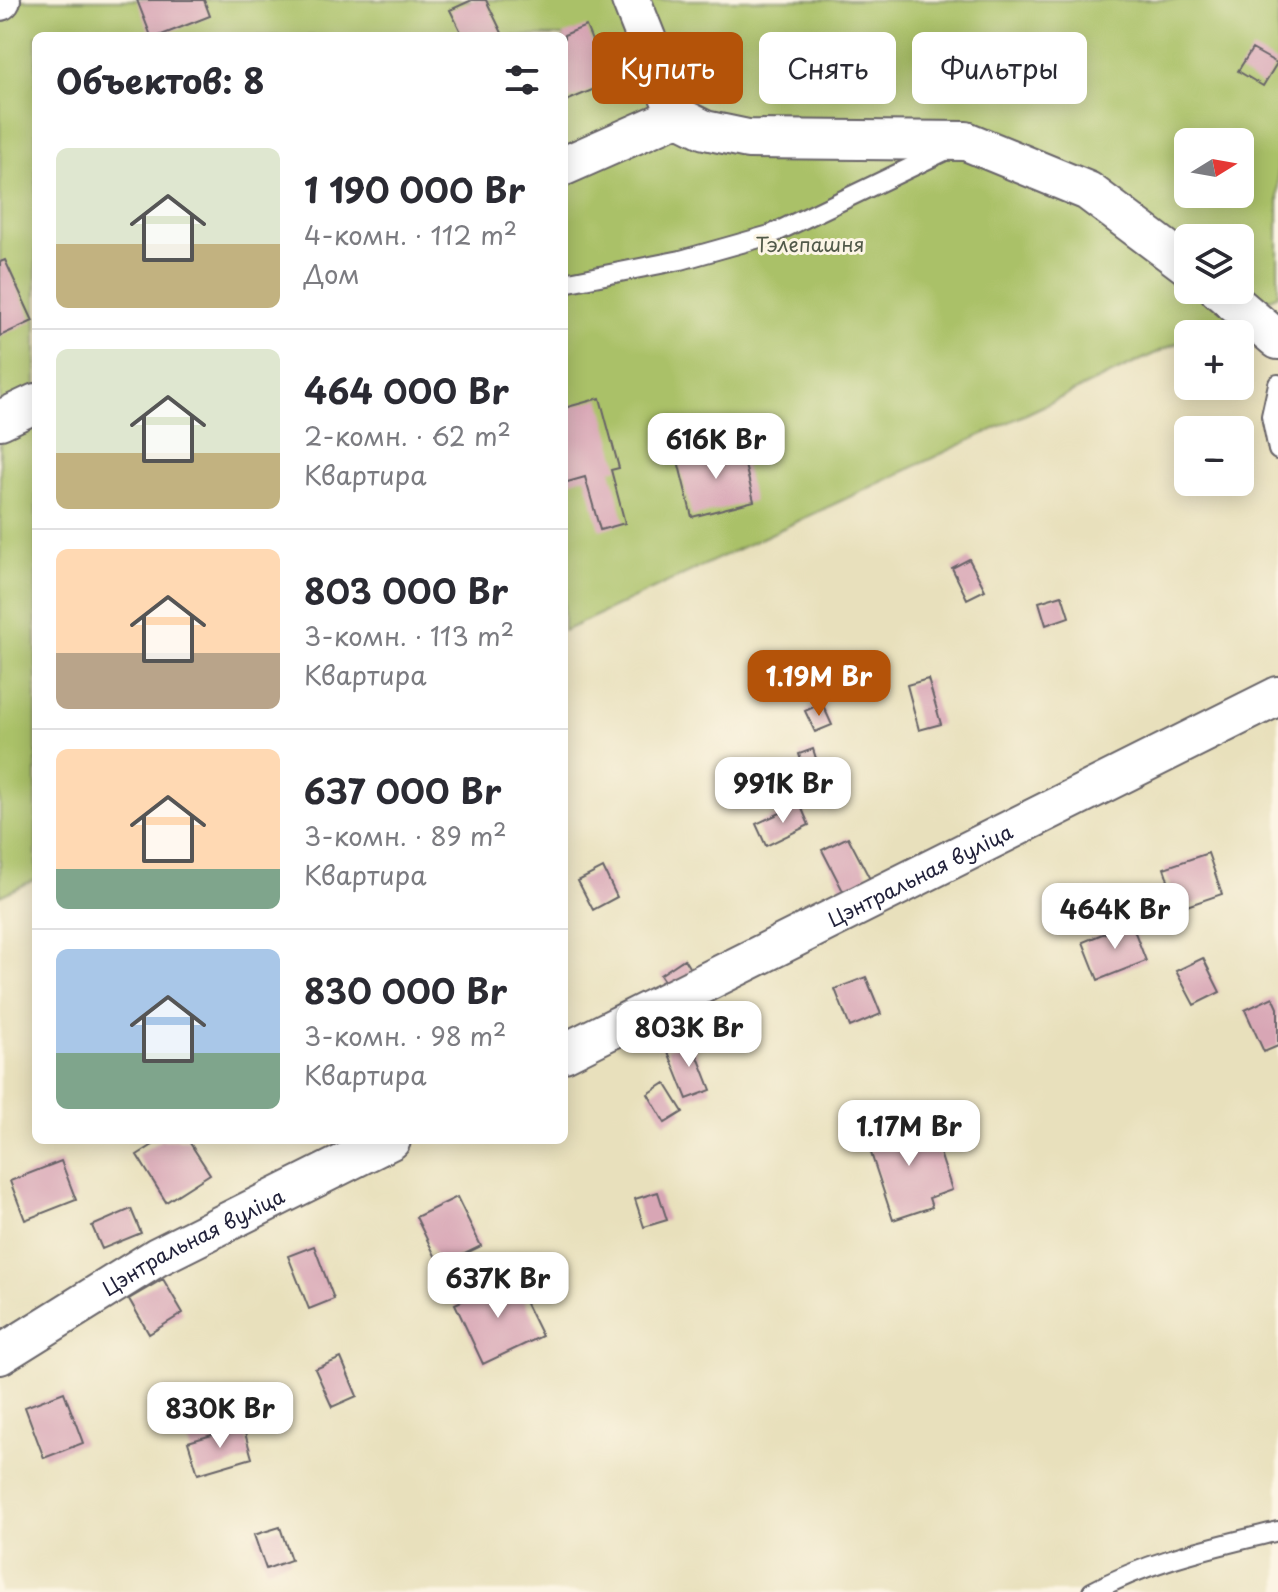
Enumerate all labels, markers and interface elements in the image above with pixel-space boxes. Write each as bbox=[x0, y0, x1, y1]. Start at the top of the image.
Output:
chip: Купить bbox=[592, 32, 743, 104]
chip: Снять bbox=[759, 32, 896, 104]
chip: Фильтры bbox=[912, 32, 1087, 104]
text: Объектов: 8 bbox=[56, 54, 265, 106]
icon: filters bbox=[500, 58, 544, 102]
north arrow bbox=[1174, 128, 1254, 208]
map controls bbox=[1174, 128, 1254, 496]
text: 1 190 000 Br bbox=[304, 163, 525, 215]
icon: home bbox=[120, 180, 216, 276]
text: 4-комн. · 112 m² bbox=[304, 215, 517, 254]
button: layers bbox=[1174, 224, 1254, 304]
park label: Тэлепашня bbox=[756, 229, 864, 259]
text: Дом bbox=[304, 254, 360, 293]
button: + bbox=[1174, 320, 1254, 400]
text: 464 000 Br bbox=[304, 364, 509, 416]
icon: home bbox=[120, 381, 216, 477]
pin: 616K Br bbox=[642, 413, 790, 481]
text: 2-комн. · 62 m² bbox=[304, 416, 511, 455]
button: − bbox=[1174, 416, 1254, 496]
text: 616K Br bbox=[666, 419, 766, 458]
text: Квартира bbox=[304, 455, 427, 494]
text: 803 000 Br bbox=[304, 564, 508, 616]
icon: home bbox=[120, 581, 216, 677]
text: 3-комн. · 113 m² bbox=[304, 616, 514, 655]
pin: 1.19M Br bbox=[736, 650, 902, 718]
text: Квартира bbox=[304, 655, 427, 694]
text: 1.19M Br bbox=[766, 656, 872, 695]
pin: 991K Br bbox=[709, 757, 857, 825]
text: 991K Br bbox=[733, 763, 833, 802]
text: 637 000 Br bbox=[304, 764, 501, 816]
icon: home bbox=[120, 781, 216, 877]
text: 3-комн. · 89 m² bbox=[304, 816, 507, 855]
street label: Цэнтральная вуліца bbox=[822, 816, 1018, 934]
text: Квартира bbox=[304, 855, 427, 894]
pin: 464K Br bbox=[1041, 883, 1189, 951]
text: 464K Br bbox=[1060, 889, 1170, 928]
text: 830 000 Br bbox=[304, 964, 507, 1016]
icon: home bbox=[120, 981, 216, 1077]
pin: 803K Br bbox=[615, 1001, 763, 1069]
text: 803K Br bbox=[635, 1007, 743, 1046]
text: 3-комн. · 98 m² bbox=[304, 1016, 506, 1055]
text: Квартира bbox=[304, 1055, 427, 1094]
pin: 1.17M Br bbox=[826, 1100, 992, 1168]
text: 1.17M Br bbox=[856, 1106, 962, 1145]
street label: Цэнтральная вуліца bbox=[96, 1180, 290, 1303]
pin: 637K Br bbox=[424, 1252, 572, 1320]
text: 637K Br bbox=[446, 1258, 550, 1297]
pin: 830K Br bbox=[146, 1382, 294, 1450]
text: 830K Br bbox=[165, 1388, 275, 1427]

